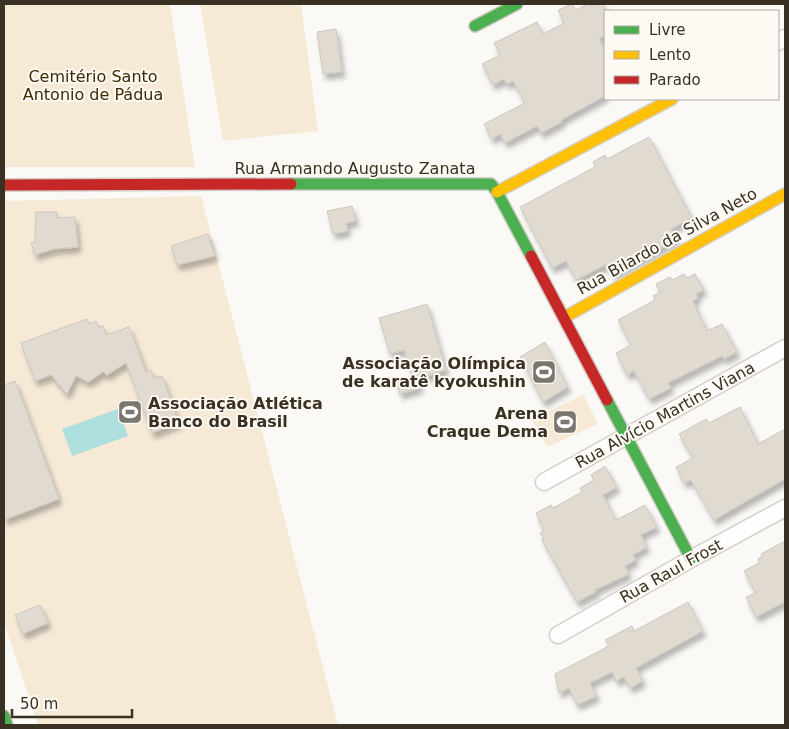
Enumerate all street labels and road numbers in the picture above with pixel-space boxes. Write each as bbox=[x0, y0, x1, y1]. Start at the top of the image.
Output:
street label: Rua Armando Augusto Zanata bbox=[235, 159, 475, 178]
street label: Rua Bilardo da Silva Neto bbox=[574, 184, 760, 298]
street label: Rua Alvício Martins Viana bbox=[572, 358, 758, 472]
street label: Rua Raul Frost bbox=[616, 535, 726, 607]

